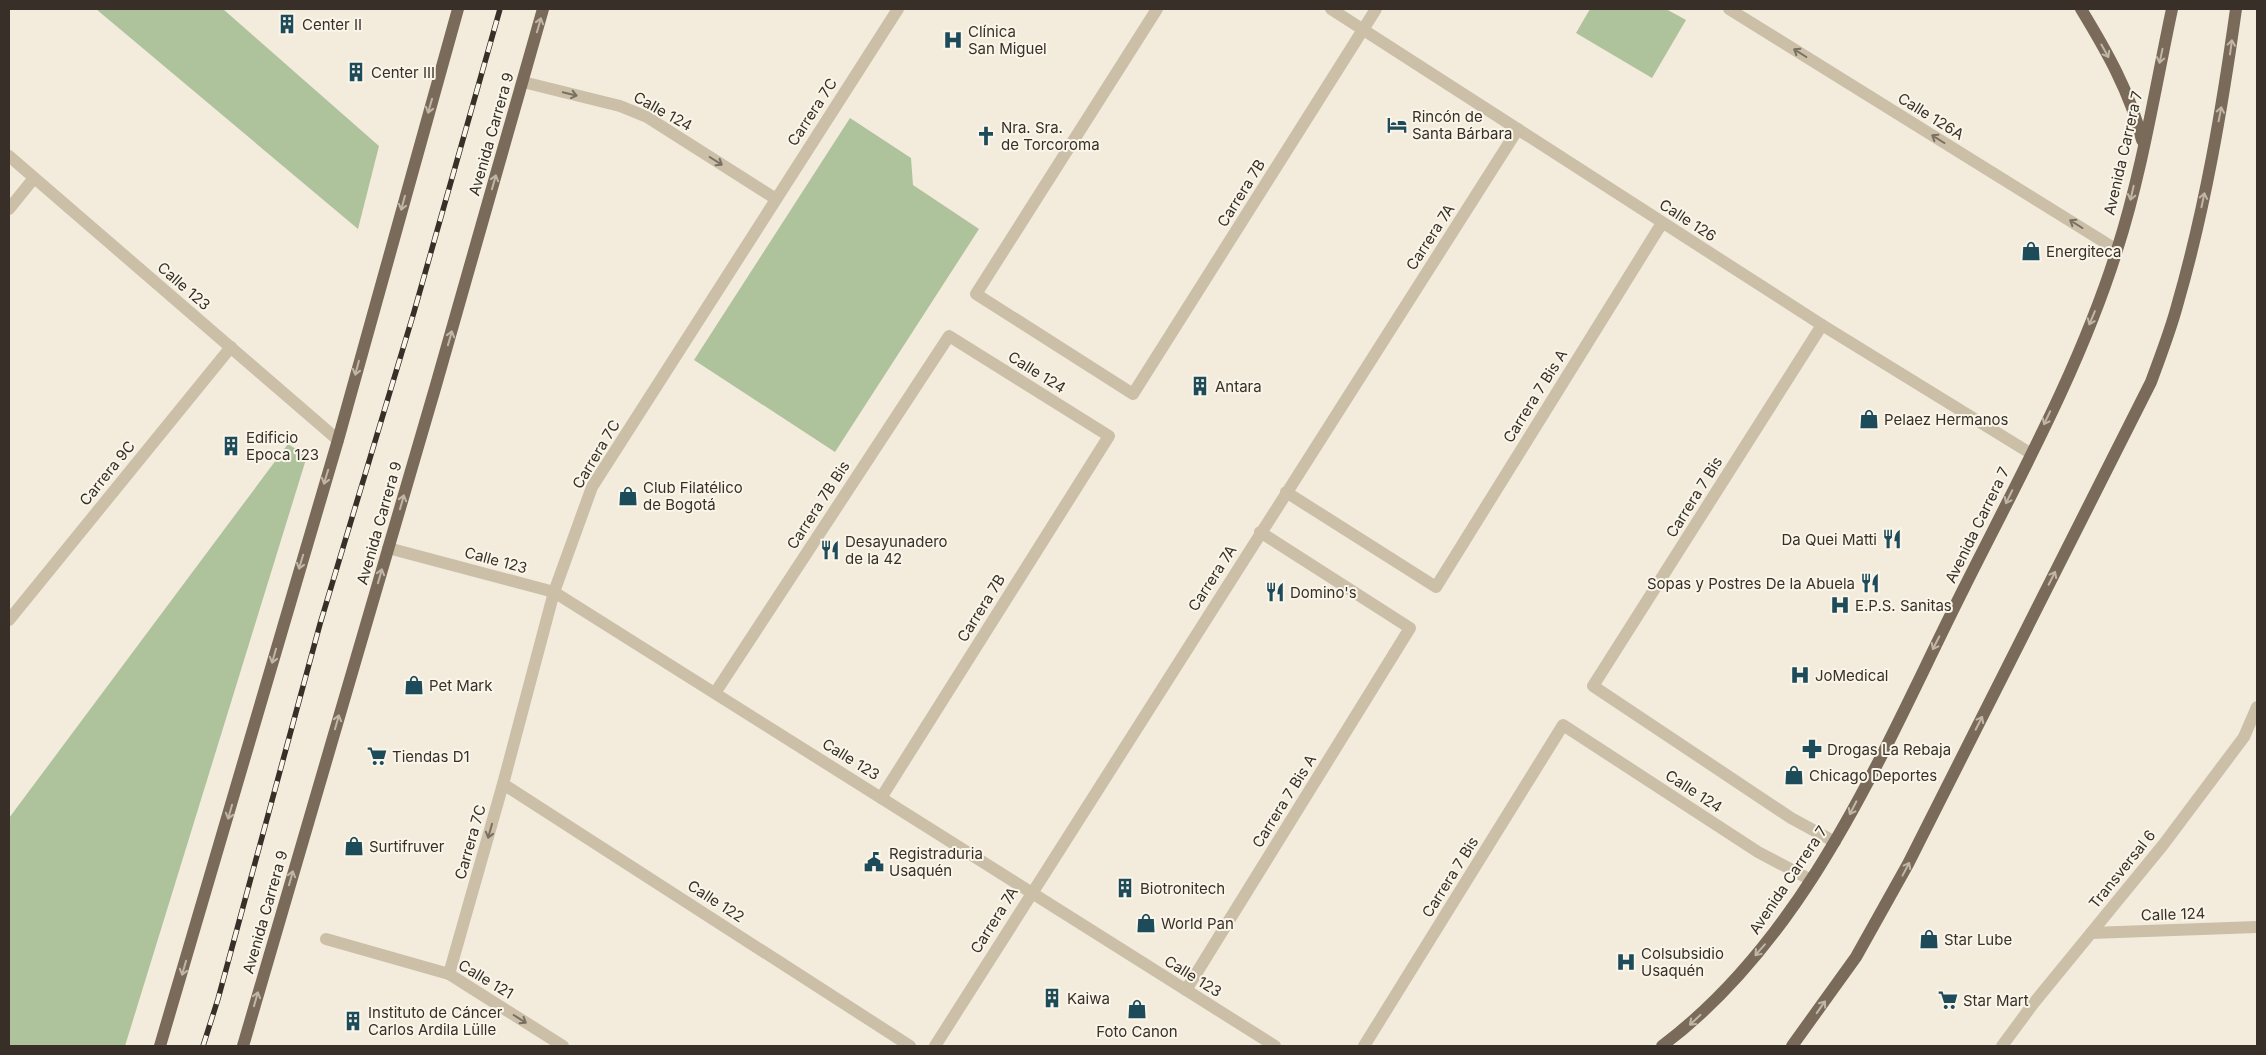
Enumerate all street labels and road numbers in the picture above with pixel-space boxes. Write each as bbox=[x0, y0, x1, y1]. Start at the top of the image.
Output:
street label: Avenida Carrera 9 bbox=[464, 70, 518, 198]
street label: Carrera 7C bbox=[783, 74, 841, 150]
street label: Calle 124 bbox=[630, 87, 696, 135]
street label: Calle 126A bbox=[1894, 88, 1968, 144]
street label: Avenida Carrera 7 bbox=[2099, 89, 2147, 217]
street label: Carrera 7B bbox=[1213, 156, 1269, 230]
street label: Calle 126 bbox=[1656, 195, 1720, 245]
street label: Carrera 7A bbox=[1402, 200, 1458, 274]
street label: Calle 123 bbox=[154, 258, 214, 314]
street label: Carrera 7 Bis A bbox=[1499, 346, 1571, 446]
street label: Calle 124 bbox=[1005, 347, 1069, 397]
street label: Carrera 7C bbox=[568, 416, 624, 492]
street label: Carrera 9C bbox=[75, 437, 139, 509]
street label: Carrera 7 Bis bbox=[1662, 453, 1726, 541]
street label: Carrera 7B Bis bbox=[782, 457, 854, 553]
street label: Avenida Carrera 9 bbox=[352, 459, 406, 587]
street label: Avenida Carrera 7 bbox=[1941, 464, 2013, 586]
street label: Carrera 7A bbox=[1184, 541, 1240, 615]
street label: Calle 123 bbox=[463, 543, 529, 577]
street label: Carrera 7B bbox=[953, 571, 1009, 645]
street label: Calle 123 bbox=[819, 734, 883, 784]
street label: Carrera 7 Bis A bbox=[1248, 751, 1320, 851]
street label: Calle 124 bbox=[1662, 766, 1726, 816]
street label: Carrera 7C bbox=[450, 802, 490, 882]
street label: Avenida Carrera 7 bbox=[1745, 822, 1831, 938]
street label: Transversal 6 bbox=[2084, 826, 2160, 912]
street label: Carrera 7 Bis bbox=[1418, 833, 1482, 921]
street label: Avenida Carrera 9 bbox=[238, 848, 292, 976]
street label: Calle 122 bbox=[684, 876, 748, 926]
street label: Carrera 7A bbox=[966, 883, 1022, 957]
street label: Calle 124 bbox=[2141, 903, 2205, 925]
street label: Calle 123 bbox=[1161, 951, 1225, 1001]
street label: Calle 121 bbox=[455, 955, 517, 1003]

